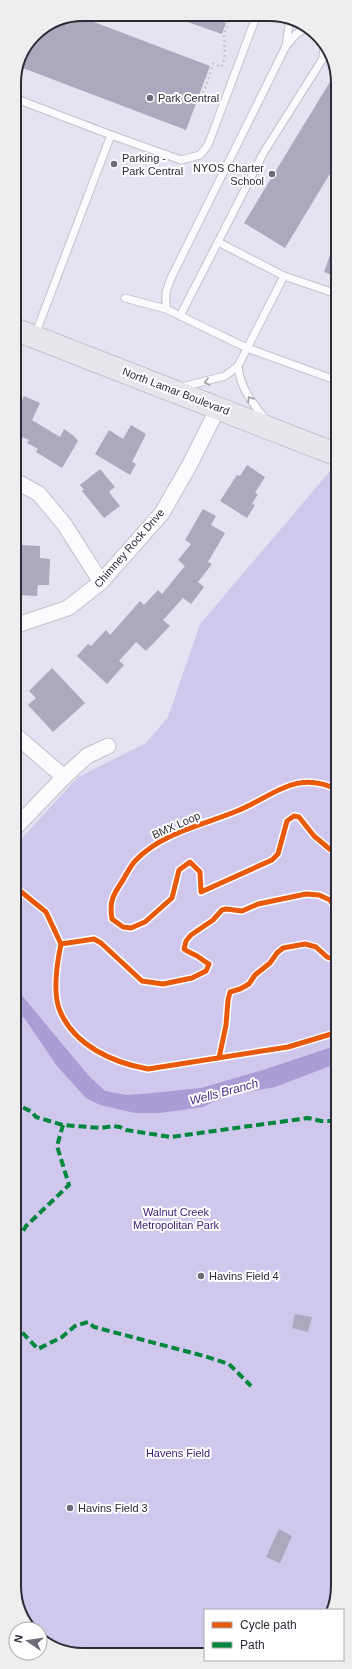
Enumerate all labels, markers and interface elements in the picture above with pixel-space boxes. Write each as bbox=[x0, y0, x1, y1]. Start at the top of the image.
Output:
place label: Park Central bbox=[158, 92, 219, 104]
marker: Park Central bbox=[145, 93, 155, 103]
place label: Parking - Park Central bbox=[122, 152, 183, 177]
marker: Parking - Park Central bbox=[109, 159, 119, 169]
place label: NYOS Charter School bbox=[193, 162, 264, 187]
marker: NYOS Charter School bbox=[267, 169, 277, 179]
street label: North Lamar Boulevard bbox=[121, 365, 231, 417]
one-way arrow bbox=[203, 377, 210, 386]
one-way arrow bbox=[247, 396, 255, 403]
street label: Chimney Rock Drive bbox=[92, 506, 166, 590]
street label: BMX Loop bbox=[150, 809, 202, 841]
water label: Wells Branch bbox=[188, 1076, 260, 1108]
park label: Walnut Creek Metropolitan Park bbox=[133, 1206, 220, 1231]
place label: Havins Field 4 bbox=[209, 1270, 279, 1282]
marker: Havins Field 4 bbox=[196, 1271, 206, 1281]
park label: Havens Field bbox=[146, 1447, 210, 1459]
place label: Havins Field 3 bbox=[78, 1502, 148, 1514]
marker: Havins Field 3 bbox=[65, 1503, 75, 1513]
legend bbox=[204, 1609, 344, 1661]
text: Cycle path bbox=[240, 1618, 297, 1632]
north arrow bbox=[8, 1621, 48, 1661]
text: N bbox=[12, 1633, 25, 1644]
text: Path bbox=[240, 1638, 265, 1652]

